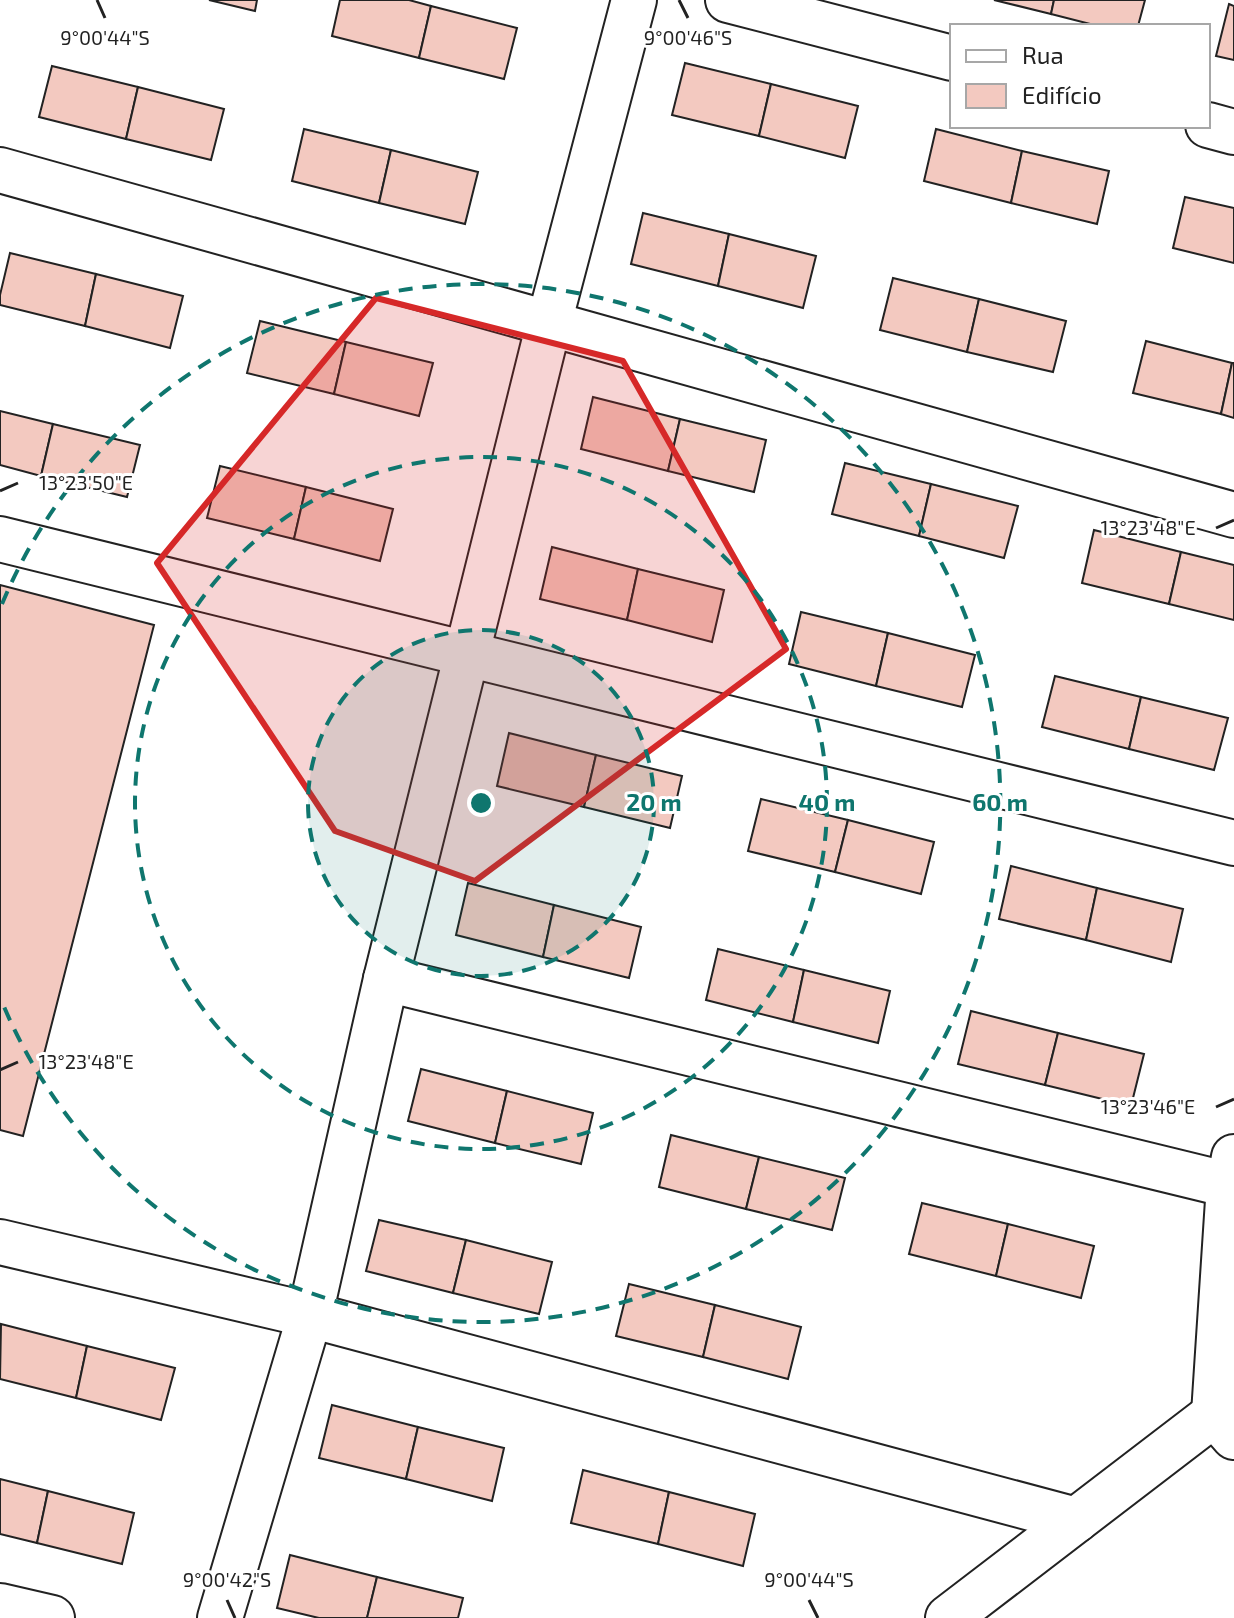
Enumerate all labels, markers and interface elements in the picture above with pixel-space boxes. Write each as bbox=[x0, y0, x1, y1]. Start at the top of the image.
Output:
legend bbox=[950, 24, 1210, 128]
text: 9°00'44"S bbox=[60, 25, 150, 49]
text: 9°00'46"S bbox=[644, 25, 732, 49]
text: Rua bbox=[1022, 40, 1064, 69]
text: Edifício bbox=[1022, 80, 1102, 109]
text: 13°23'50"E bbox=[39, 470, 133, 494]
text: 13°23'48"E bbox=[1100, 515, 1196, 539]
text: 20 m bbox=[626, 787, 682, 816]
text: 40 m bbox=[799, 787, 855, 816]
text: 60 m bbox=[972, 787, 1028, 816]
centre of rings bbox=[467, 789, 495, 817]
text: 13°23'48"E bbox=[38, 1049, 134, 1073]
text: 13°23'46"E bbox=[1101, 1094, 1195, 1118]
text: 9°00'42"S bbox=[183, 1567, 271, 1591]
text: 9°00'44"S bbox=[764, 1567, 854, 1591]

